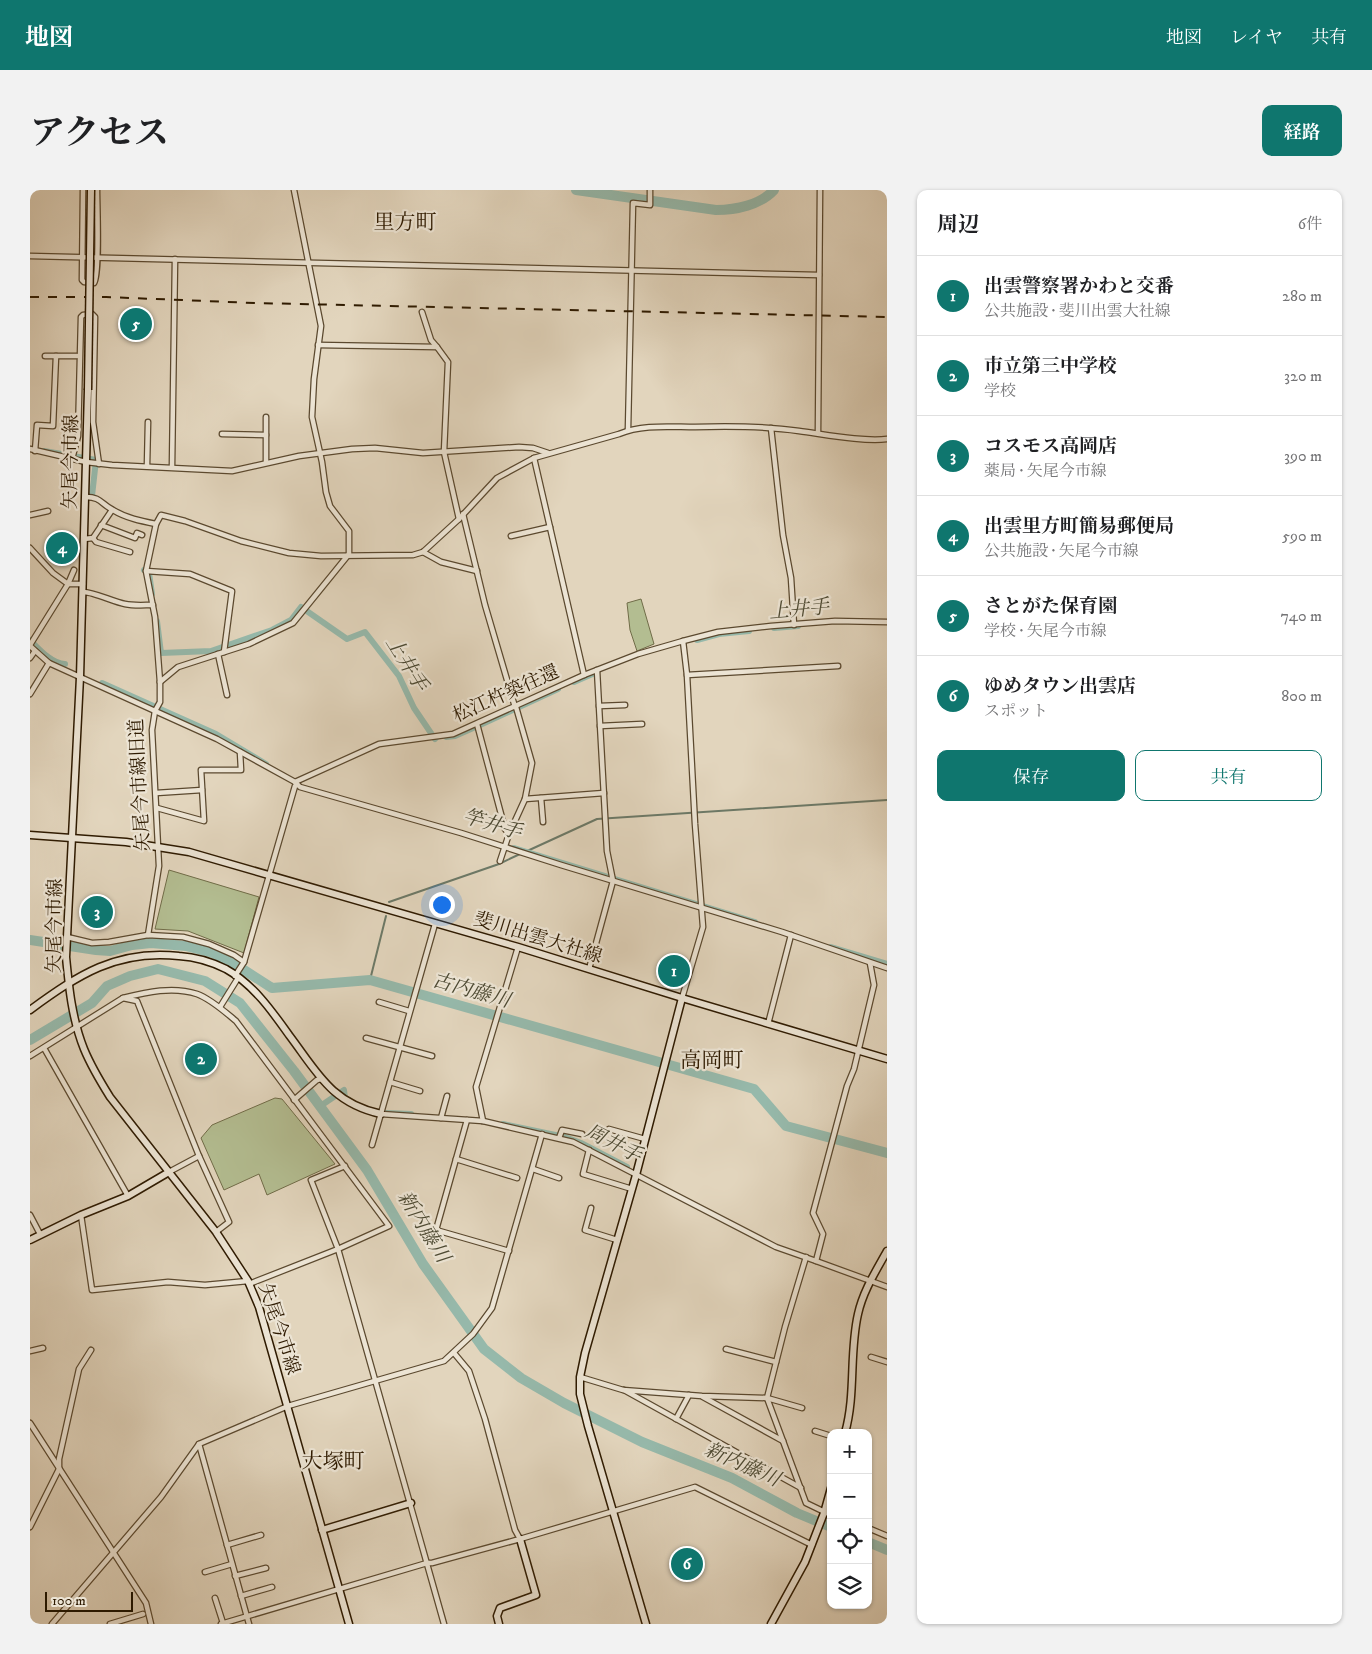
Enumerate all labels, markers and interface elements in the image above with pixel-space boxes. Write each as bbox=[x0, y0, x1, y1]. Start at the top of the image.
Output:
text: 地図 bbox=[25, 23, 73, 53]
text: 地図 bbox=[1166, 27, 1202, 49]
text: レイヤ bbox=[1230, 27, 1283, 49]
text: 共有 bbox=[1311, 27, 1347, 49]
button: 経路 bbox=[1262, 105, 1342, 156]
text: アクセス bbox=[30, 112, 169, 156]
district label: 里方町 bbox=[374, 210, 437, 236]
text: 周辺 bbox=[937, 212, 979, 238]
text: 6件 bbox=[1298, 214, 1322, 234]
text: 出雲警察署かわと交番 bbox=[984, 275, 1174, 298]
text: 1 bbox=[950, 286, 956, 306]
text: 280 m bbox=[1282, 286, 1322, 306]
text: 公共施設 · 斐川出雲大社線 bbox=[984, 301, 1171, 321]
pin: 5 bbox=[120, 305, 152, 343]
text: 市立第三中学校 bbox=[984, 355, 1117, 378]
text: 2 bbox=[949, 366, 957, 386]
text: 320 m bbox=[1284, 366, 1322, 386]
text: 学校 bbox=[984, 381, 1016, 401]
street label: 矢尾今市線 bbox=[59, 414, 83, 510]
text: コスモス高岡店 bbox=[984, 435, 1117, 458]
text: 3 bbox=[950, 446, 956, 466]
text: 390 m bbox=[1284, 446, 1322, 466]
text: 薬局 · 矢尾今市線 bbox=[984, 461, 1107, 481]
text: 出雲里方町簡易郵便局 bbox=[984, 515, 1174, 538]
text: 4 bbox=[948, 526, 958, 546]
text: 590 m bbox=[1282, 526, 1322, 546]
pin: 4 bbox=[46, 529, 78, 567]
text: 公共施設 · 矢尾今市線 bbox=[984, 541, 1139, 561]
water label: 上井手 bbox=[768, 595, 832, 625]
text: さとがた保育園 bbox=[984, 595, 1117, 618]
text: 5 bbox=[949, 606, 957, 626]
text: 740 m bbox=[1281, 606, 1322, 626]
text: 学校 · 矢尾今市線 bbox=[984, 621, 1107, 641]
water label: 上井手 bbox=[380, 632, 434, 698]
street label: 松江杵築往還 bbox=[449, 660, 563, 728]
text: ゆめタウン出雲店 bbox=[984, 675, 1136, 698]
text: 6 bbox=[949, 686, 957, 706]
text: 800 m bbox=[1281, 686, 1322, 706]
text: スポット bbox=[984, 701, 1048, 721]
street label: 矢尾今市線旧道 bbox=[125, 718, 155, 852]
button: 保存 bbox=[937, 750, 1125, 801]
button: 共有 bbox=[1135, 750, 1322, 801]
water label: 竿井手 bbox=[460, 804, 526, 846]
street label: 矢尾今市線 bbox=[43, 878, 67, 974]
your location bbox=[429, 892, 455, 918]
pin: 3 bbox=[81, 893, 113, 931]
street label: 斐川出雲大社線 bbox=[471, 908, 605, 968]
pin: 1 bbox=[658, 952, 690, 990]
water label: 古内藤川 bbox=[429, 968, 515, 1015]
pin: 2 bbox=[185, 1040, 217, 1078]
district label: 高岡町 bbox=[681, 1048, 744, 1074]
water label: 周井手 bbox=[581, 1119, 647, 1170]
water label: 新内藤川 bbox=[391, 1186, 456, 1269]
street label: 矢尾今市線 bbox=[253, 1280, 305, 1378]
map controls bbox=[827, 1429, 872, 1609]
button: + bbox=[827, 1429, 872, 1474]
water label: 新内藤川 bbox=[700, 1437, 785, 1494]
district label: 大塚町 bbox=[302, 1449, 365, 1475]
button: − bbox=[827, 1474, 872, 1519]
button: locate bbox=[827, 1519, 872, 1564]
pin: 6 bbox=[671, 1545, 703, 1583]
button: layers bbox=[827, 1564, 872, 1609]
scale bar bbox=[45, 1589, 132, 1612]
text: 100 m bbox=[52, 1592, 86, 1610]

